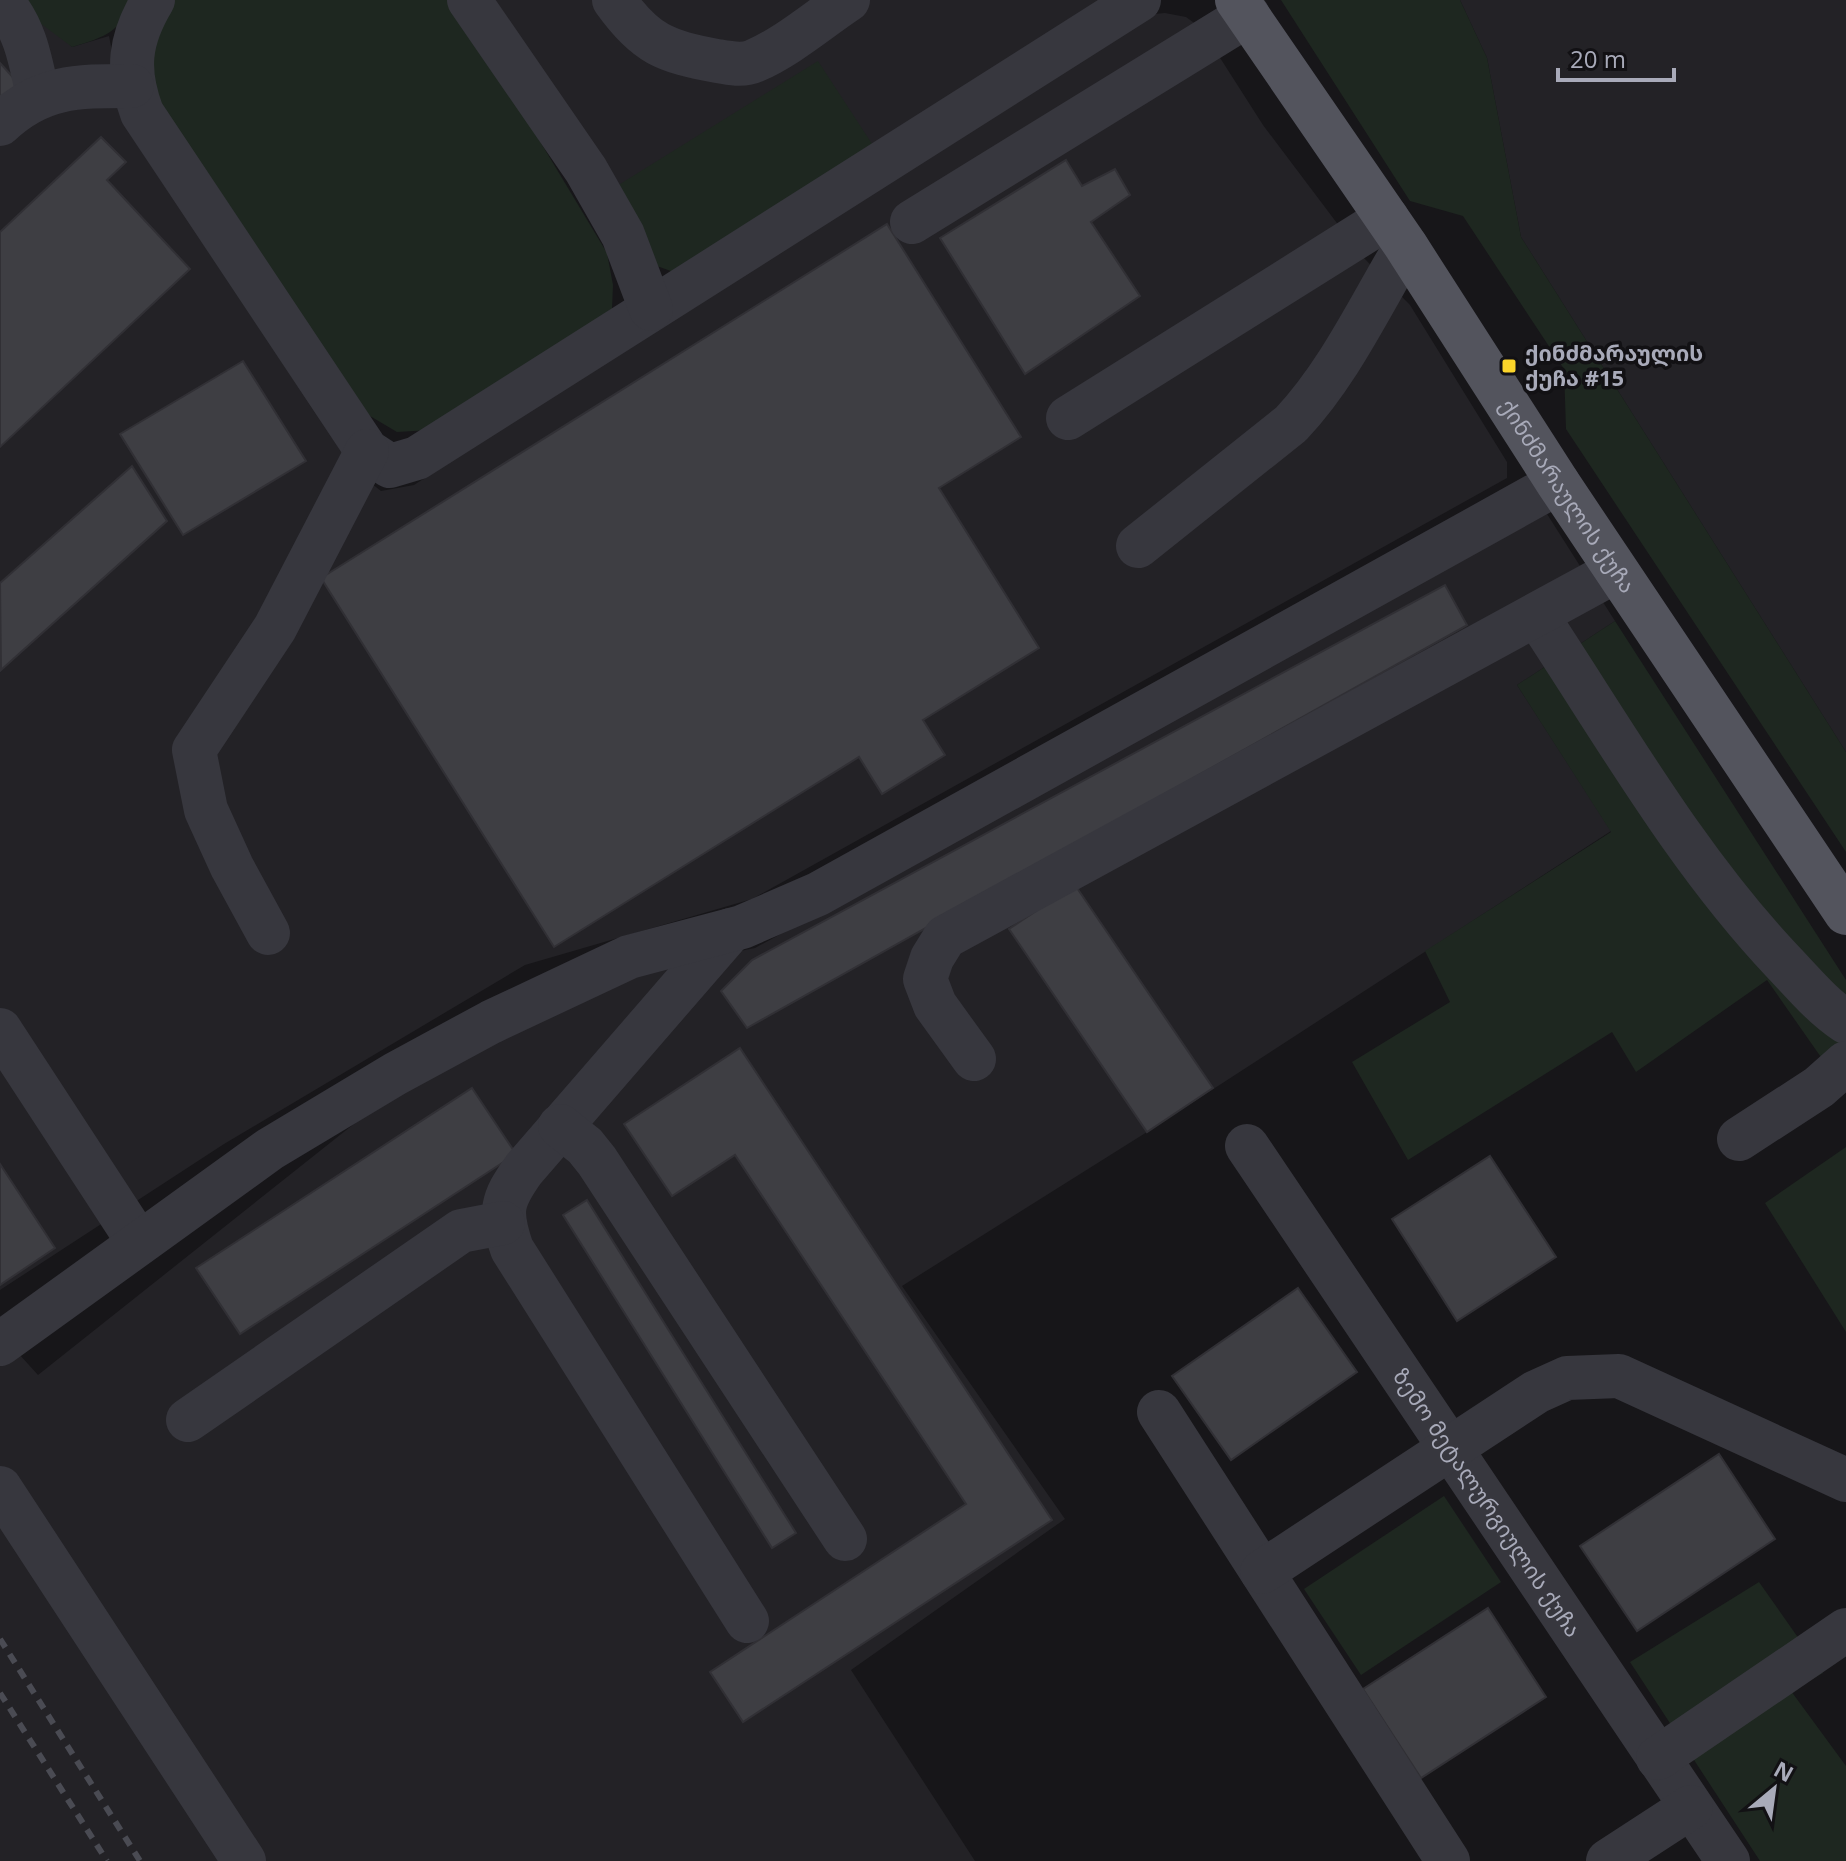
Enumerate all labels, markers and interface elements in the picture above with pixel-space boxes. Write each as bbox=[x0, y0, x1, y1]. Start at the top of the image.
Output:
scale bar bbox=[1558, 32, 1674, 82]
text: 20 m bbox=[1570, 42, 1626, 75]
place label: ქინძმარაულის ქუჩა #15 bbox=[1525, 337, 1703, 392]
marker: ქინძმარაულის ქუჩა #15 bbox=[1500, 357, 1518, 375]
street label: ქინძმარაულის ქუჩა bbox=[1494, 392, 1643, 598]
street label: ზემო მეტალურგიულის ქუჩა bbox=[1387, 1362, 1589, 1642]
north arrow bbox=[1734, 1749, 1814, 1829]
text: N bbox=[1769, 1753, 1799, 1788]

